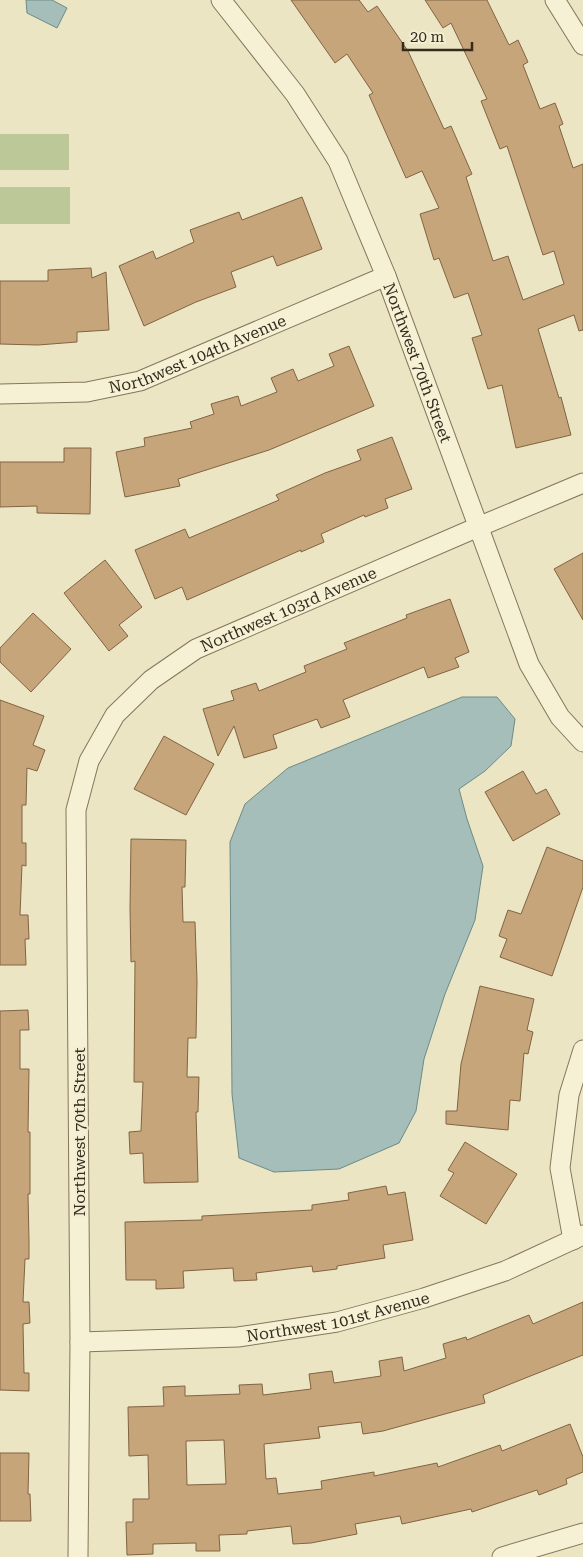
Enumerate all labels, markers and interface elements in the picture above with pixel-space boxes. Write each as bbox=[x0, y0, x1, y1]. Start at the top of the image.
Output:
scale bar bbox=[403, 20, 472, 52]
text: 20 m bbox=[410, 28, 445, 46]
street label: Northwest 70th Street bbox=[379, 280, 456, 445]
street label: Northwest 104th Avenue bbox=[107, 311, 289, 397]
street label: Northwest 103rd Avenue bbox=[198, 563, 380, 656]
street label: Northwest 70th Street bbox=[70, 1048, 89, 1216]
street label: Northwest 101st Avenue bbox=[245, 1288, 432, 1346]

